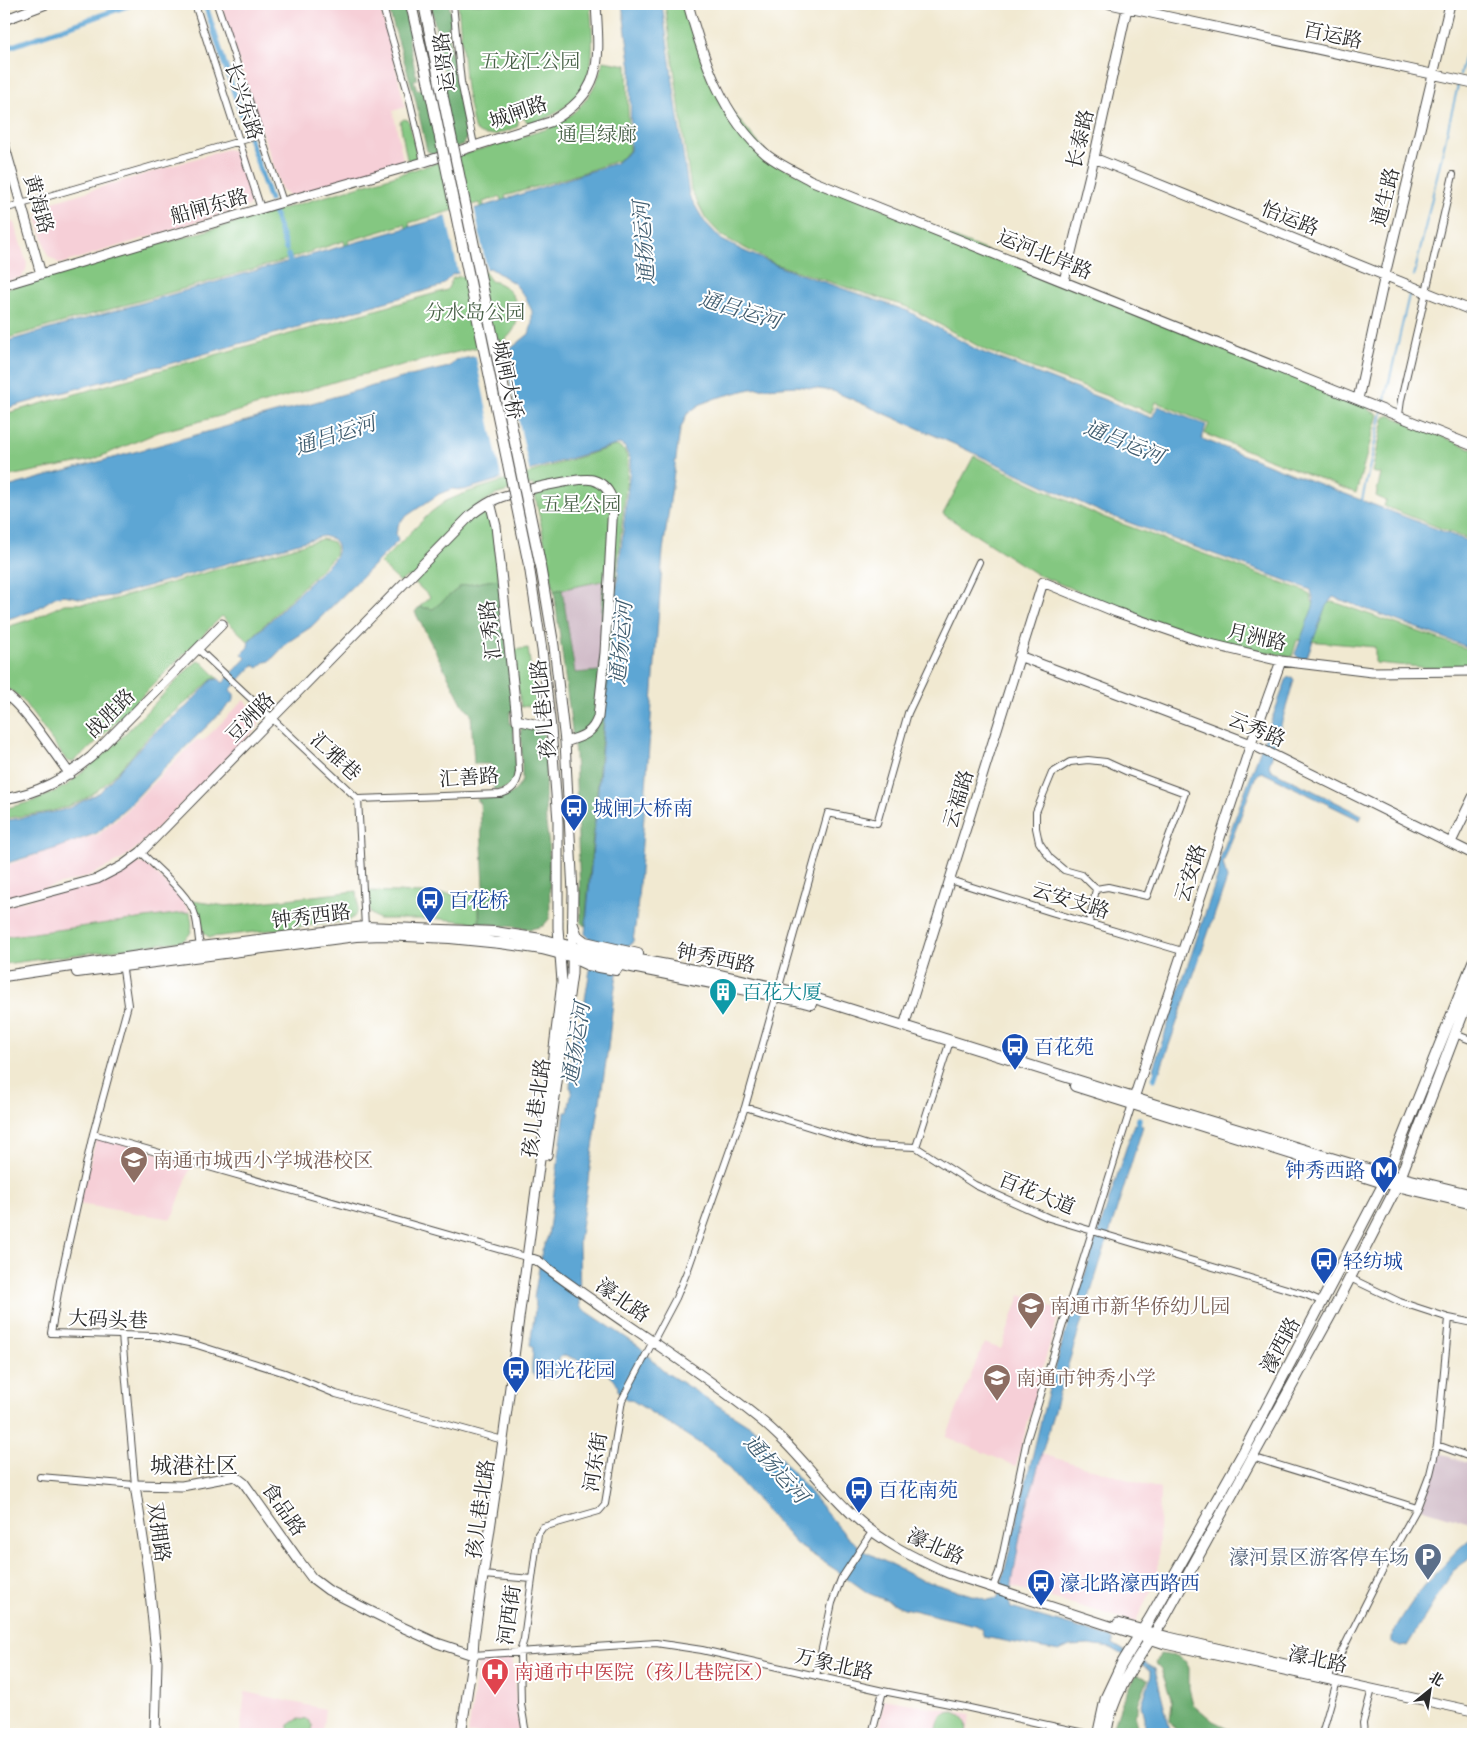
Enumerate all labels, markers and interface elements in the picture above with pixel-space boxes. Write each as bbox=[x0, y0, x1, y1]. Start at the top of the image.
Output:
street label: 百运路 bbox=[1301, 17, 1365, 53]
street label: 运贤路 bbox=[428, 31, 460, 93]
park label: 五龙汇公园 bbox=[480, 49, 580, 73]
street label: 长兴东路 bbox=[220, 59, 268, 143]
street label: 城闸路 bbox=[486, 91, 550, 133]
street label: 长泰路 bbox=[1062, 107, 1098, 171]
park label: 通吕绿廊 bbox=[557, 122, 637, 146]
street label: 通生路 bbox=[1366, 165, 1404, 229]
street label: 黄海路 bbox=[19, 172, 59, 236]
street label: 船闸东路 bbox=[167, 183, 251, 229]
water label: 通扬运河 bbox=[628, 196, 660, 286]
street label: 怡运路 bbox=[1258, 196, 1322, 240]
street label: 运河北岸路 bbox=[994, 224, 1096, 284]
water label: 通吕运河 bbox=[696, 285, 788, 336]
park label: 分水岛公园 bbox=[425, 300, 525, 324]
street label: 城闸大桥 bbox=[488, 338, 528, 422]
water label: 通吕运河 bbox=[291, 408, 383, 460]
water label: 通吕运河 bbox=[1080, 414, 1172, 471]
park label: 五星公园 bbox=[541, 492, 621, 516]
water label: 通扬运河 bbox=[604, 596, 638, 686]
street label: 汇秀路 bbox=[474, 599, 506, 661]
street label: 月洲路 bbox=[1225, 619, 1289, 655]
street label: 孩儿巷北路 bbox=[526, 658, 560, 760]
street label: 战胜路 bbox=[80, 683, 140, 743]
street label: 豆洲路 bbox=[221, 687, 279, 747]
street label: 云秀路 bbox=[1225, 706, 1289, 752]
street label: 汇雅巷 bbox=[306, 727, 366, 785]
street label: 汇善路 bbox=[438, 763, 500, 791]
street label: 云福路 bbox=[938, 767, 978, 831]
bus stop icon: 城闸大桥南 bbox=[559, 793, 589, 832]
place label: 城闸大桥南 bbox=[593, 796, 693, 820]
street label: 云安路 bbox=[1169, 841, 1211, 905]
street label: 云安支路 bbox=[1029, 877, 1113, 923]
bus stop icon: 百花桥 bbox=[415, 885, 445, 924]
place label: 百花桥 bbox=[449, 888, 509, 912]
street label: 钟秀西路 bbox=[270, 899, 352, 933]
street label: 钟秀西路 bbox=[674, 939, 758, 977]
building icon: 百花大厦 bbox=[708, 977, 738, 1016]
place label: 百花大厦 bbox=[742, 980, 822, 1004]
water label: 通扬运河 bbox=[557, 997, 596, 1088]
bus stop icon: 百花苑 bbox=[1000, 1032, 1030, 1071]
place label: 百花苑 bbox=[1034, 1035, 1094, 1059]
street label: 孩儿巷北路 bbox=[517, 1057, 555, 1159]
school or university icon: 南通市城西小学城港校区 bbox=[119, 1145, 149, 1184]
place label: 南通市城西小学城港校区 bbox=[153, 1148, 373, 1172]
metro station icon: 钟秀西路 bbox=[1369, 1155, 1399, 1194]
place label: 钟秀西路 bbox=[1285, 1158, 1365, 1182]
street label: 百花大道 bbox=[995, 1167, 1079, 1219]
bus stop icon: 轻纺城 bbox=[1309, 1246, 1339, 1285]
place label: 轻纺城 bbox=[1343, 1249, 1403, 1273]
street label: 濠北路 bbox=[592, 1273, 654, 1327]
school or university icon: 南通市新华侨幼儿园 bbox=[1016, 1291, 1046, 1330]
place label: 南通市新华侨幼儿园 bbox=[1050, 1294, 1230, 1318]
street label: 大码头巷 bbox=[68, 1306, 148, 1332]
street label: 濠西路 bbox=[1255, 1313, 1305, 1377]
bus stop icon: 阳光花园 bbox=[501, 1355, 531, 1394]
place label: 阳光花园 bbox=[535, 1358, 615, 1382]
school or university icon: 南通市钟秀小学 bbox=[982, 1363, 1012, 1402]
place label: 南通市钟秀小学 bbox=[1016, 1366, 1156, 1390]
water label: 通扬运河 bbox=[738, 1429, 816, 1512]
street label: 河东街 bbox=[578, 1430, 612, 1494]
district label: 城港社区 bbox=[150, 1452, 238, 1479]
street label: 孩儿巷北路 bbox=[461, 1458, 499, 1560]
bus stop icon: 百花南苑 bbox=[844, 1475, 874, 1514]
street label: 食品路 bbox=[257, 1478, 311, 1540]
place label: 百花南苑 bbox=[878, 1478, 958, 1502]
street label: 双拥路 bbox=[143, 1501, 175, 1563]
street label: 濠北路 bbox=[904, 1523, 968, 1569]
parking icon: 濠河景区游客停车场 bbox=[1413, 1542, 1443, 1581]
place label: 濠河景区游客停车场 bbox=[1229, 1545, 1409, 1569]
bus stop icon: 濠北路濠西路西 bbox=[1026, 1568, 1056, 1607]
place label: 濠北路濠西路西 bbox=[1060, 1571, 1200, 1595]
street label: 河西街 bbox=[493, 1584, 525, 1646]
street label: 濠北路 bbox=[1286, 1641, 1350, 1677]
street label: 万象北路 bbox=[792, 1643, 876, 1685]
hospital icon: 南通市中医院（孩儿巷院区） bbox=[480, 1657, 510, 1696]
place label: 南通市中医院（孩儿巷院区） bbox=[514, 1660, 774, 1684]
north arrow bbox=[1404, 1666, 1454, 1716]
text: 北 bbox=[1426, 1668, 1447, 1690]

